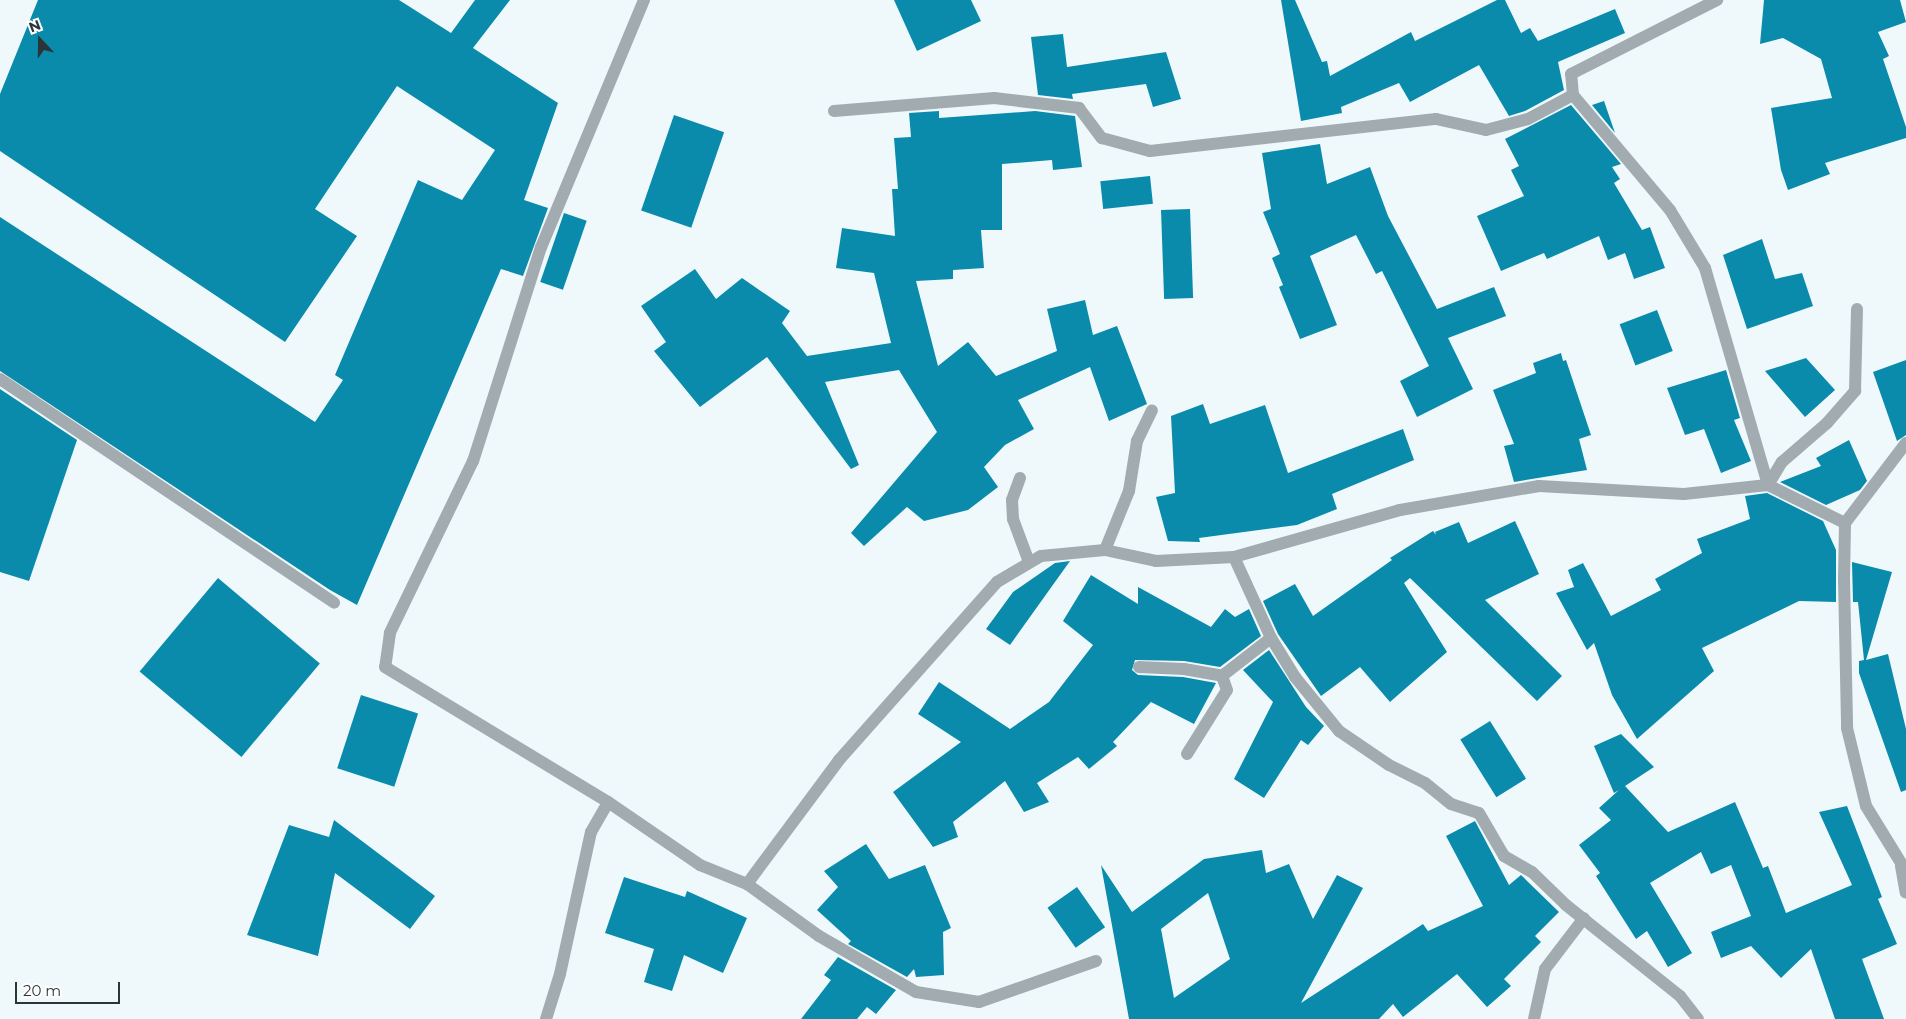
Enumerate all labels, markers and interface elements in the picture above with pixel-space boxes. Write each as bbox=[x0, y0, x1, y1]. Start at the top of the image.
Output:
north arrow bbox=[15, 15, 65, 65]
text: N bbox=[26, 16, 43, 36]
scale bar bbox=[18, 972, 122, 1004]
text: 20 m bbox=[23, 981, 61, 1000]

